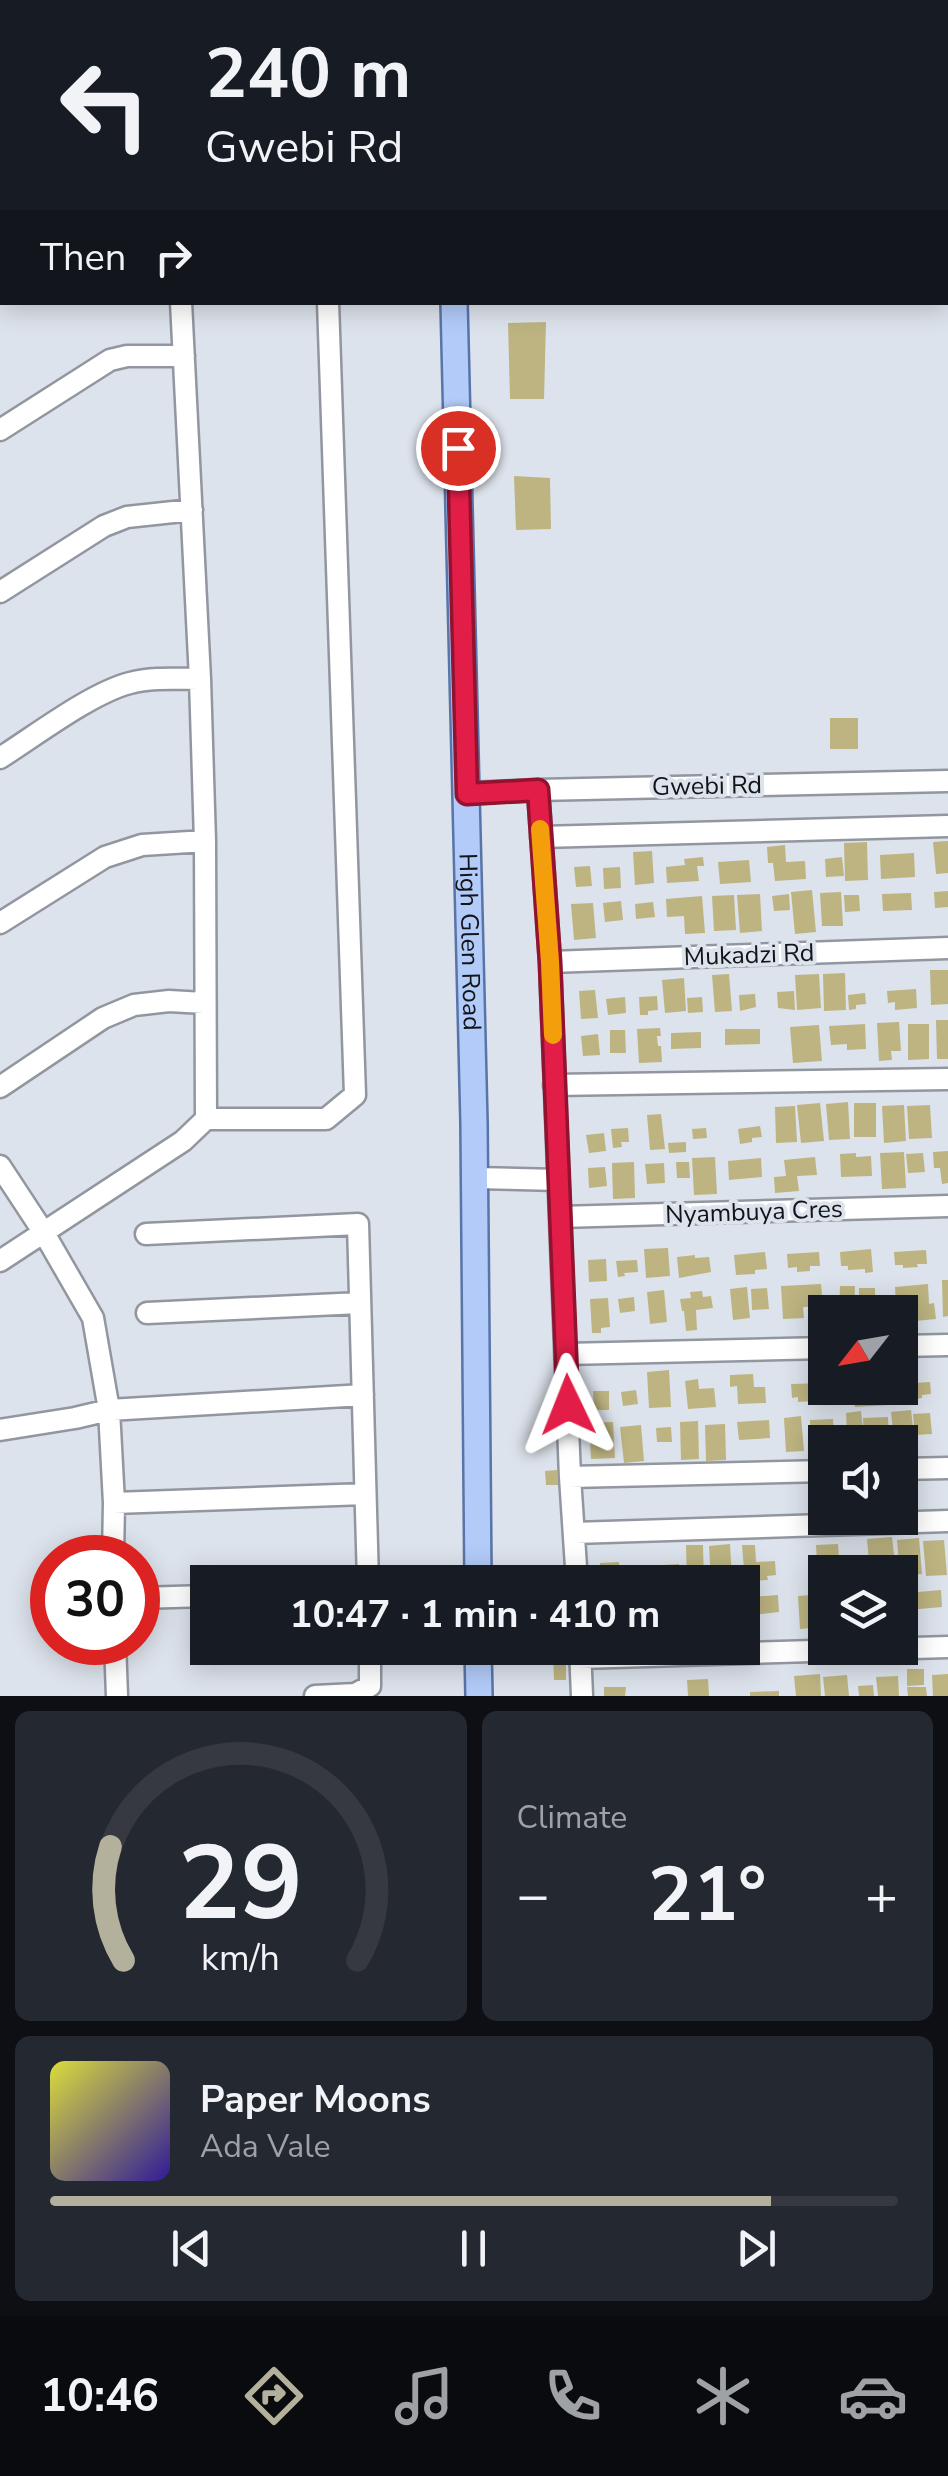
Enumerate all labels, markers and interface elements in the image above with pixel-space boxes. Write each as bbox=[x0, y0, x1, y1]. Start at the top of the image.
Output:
text: 240 m bbox=[205, 26, 411, 122]
icon: left bbox=[40, 40, 170, 170]
text: Gwebi Rd bbox=[205, 117, 403, 178]
icon: right bbox=[146, 230, 201, 285]
text: Then bbox=[40, 232, 126, 283]
pin bbox=[416, 406, 501, 491]
icon: arrive bbox=[431, 421, 486, 476]
street label: Gwebi Rd bbox=[652, 768, 762, 804]
street label: High Glen Road bbox=[450, 853, 489, 1031]
street label: Mukadzi Rd bbox=[683, 936, 815, 974]
street label: Nyambuya Cres bbox=[665, 1192, 843, 1232]
north arrow bbox=[808, 1295, 918, 1405]
map controls bbox=[808, 1295, 918, 1665]
position arrow bbox=[516, 1353, 620, 1457]
button: sound bbox=[808, 1425, 918, 1535]
speed limit sign: 30 bbox=[30, 1535, 160, 1665]
button: layers bbox=[808, 1555, 918, 1665]
text: 10:47 · 1 min · 410 m bbox=[290, 1589, 660, 1640]
text: Climate bbox=[517, 1796, 627, 1839]
text: 29 bbox=[178, 1813, 303, 1955]
text: 21° bbox=[648, 1844, 766, 1946]
text: − bbox=[517, 1858, 550, 1933]
text: + bbox=[865, 1858, 898, 1933]
text: km/h bbox=[201, 1934, 280, 1983]
text: Paper Moons bbox=[200, 2074, 431, 2125]
text: Ada Vale bbox=[200, 2125, 331, 2168]
icon: previous bbox=[164, 2221, 219, 2276]
icon: pause bbox=[446, 2221, 501, 2276]
icon: next bbox=[729, 2221, 784, 2276]
icon: directions bbox=[239, 2361, 309, 2431]
icon: music bbox=[389, 2361, 459, 2431]
icon: phone bbox=[538, 2361, 608, 2431]
icon: climate bbox=[688, 2361, 758, 2431]
icon: car bbox=[838, 2361, 908, 2431]
text: 10:46 bbox=[40, 2366, 159, 2427]

